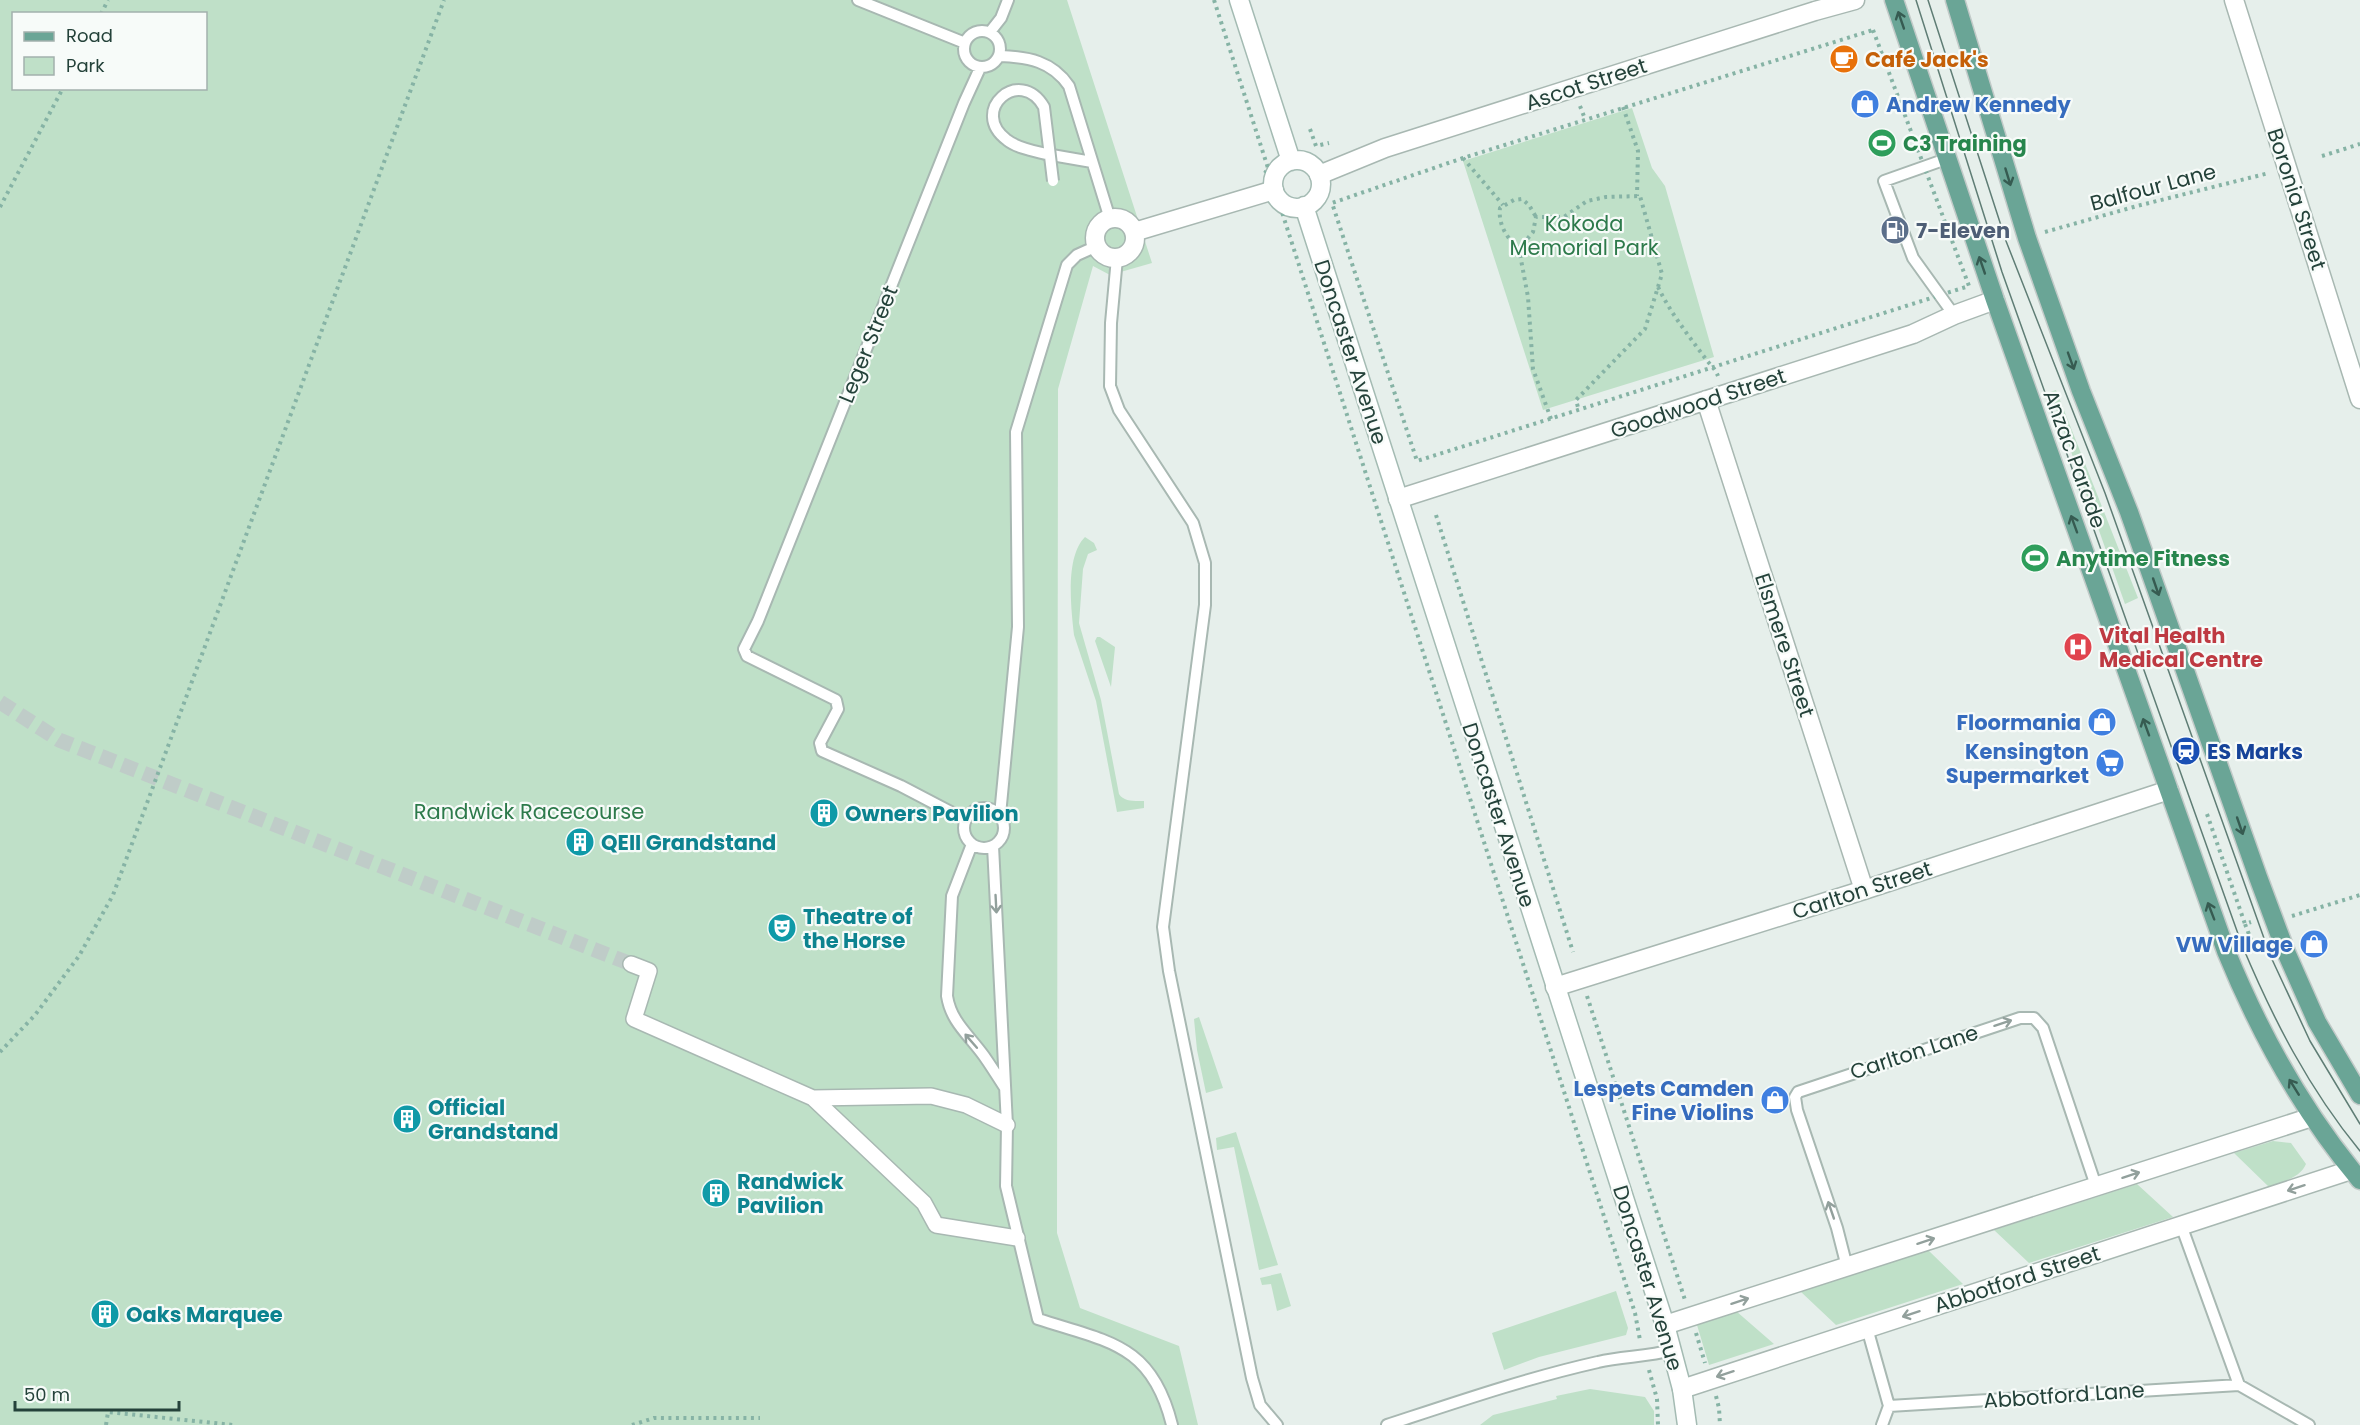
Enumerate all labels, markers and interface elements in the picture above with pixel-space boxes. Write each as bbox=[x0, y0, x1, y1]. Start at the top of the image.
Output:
one-way arrow bbox=[1895, 11, 1906, 30]
legend bbox=[12, 12, 207, 90]
text: Road bbox=[66, 23, 113, 48]
cafe icon: Café Jack's bbox=[1828, 43, 1860, 75]
place label: Café Jack's bbox=[1865, 45, 1989, 74]
street label: Ascot Street bbox=[1522, 51, 1650, 117]
text: Park bbox=[66, 53, 105, 78]
shop icon: Andrew Kennedy bbox=[1849, 88, 1881, 120]
place label: Andrew Kennedy bbox=[1886, 90, 2072, 119]
street label: Boronia Street bbox=[2260, 124, 2334, 274]
sports icon: C3 Training bbox=[1866, 127, 1898, 159]
place label: C3 Training bbox=[1903, 129, 2027, 158]
street label: Balfour Lane bbox=[2087, 156, 2219, 218]
one-way arrow bbox=[2004, 167, 2015, 186]
park label: Kokoda Memorial Park bbox=[1509, 209, 1659, 262]
fuel station icon: 7-Eleven bbox=[1879, 214, 1911, 246]
place label: 7-Eleven bbox=[1916, 216, 2010, 245]
street label: Doncaster Avenue bbox=[1307, 256, 1395, 448]
one-way arrow bbox=[1976, 256, 1987, 275]
street label: Leger Street bbox=[831, 281, 905, 407]
one-way arrow bbox=[2066, 352, 2077, 370]
street label: Goodwood Street bbox=[1607, 361, 1789, 445]
street label: Anzac Parade bbox=[2037, 386, 2113, 532]
one-way arrow bbox=[2067, 515, 2078, 534]
sports icon: Anytime Fitness bbox=[2019, 542, 2051, 574]
place label: Anytime Fitness bbox=[2056, 544, 2230, 573]
street label: Elsmere Street bbox=[1748, 569, 1822, 721]
one-way arrow bbox=[2151, 577, 2162, 596]
place label: Vital Health Medical Centre bbox=[2099, 621, 2263, 674]
hospital icon: Vital Health Medical Centre bbox=[2062, 631, 2094, 663]
shop icon: Floormania bbox=[2086, 706, 2118, 738]
place label: Floormania bbox=[1956, 708, 2081, 737]
one-way arrow bbox=[2140, 718, 2151, 737]
street label: Doncaster Avenue bbox=[1455, 719, 1543, 911]
station icon: ES Marks bbox=[2170, 735, 2202, 767]
place label: Kensington Supermarket bbox=[1946, 737, 2089, 790]
place label: ES Marks bbox=[2207, 737, 2303, 766]
supermarket icon: Kensington Supermarket bbox=[2094, 747, 2126, 779]
park label: Randwick Racecourse bbox=[414, 797, 644, 826]
building icon: Owners Pavilion bbox=[808, 797, 840, 829]
place label: Owners Pavilion bbox=[845, 799, 1019, 828]
one-way arrow bbox=[2235, 816, 2246, 835]
building icon: QEII Grandstand bbox=[564, 826, 596, 858]
place label: QEII Grandstand bbox=[601, 828, 776, 857]
street label: Carlton Street bbox=[1789, 854, 1935, 926]
one-way arrow bbox=[990, 894, 1001, 914]
place label: Theatre of the Horse bbox=[803, 902, 913, 955]
one-way arrow bbox=[2205, 902, 2216, 921]
theatre icon: Theatre of the Horse bbox=[766, 912, 798, 944]
shop icon: VW Village bbox=[2298, 928, 2330, 960]
place label: VW Village bbox=[2176, 930, 2293, 959]
one-way arrow bbox=[1993, 1017, 2012, 1028]
street label: Carlton Lane bbox=[1846, 1018, 1982, 1086]
one-way arrow bbox=[964, 1034, 978, 1049]
place label: Lespets Camden Fine Violins bbox=[1574, 1074, 1754, 1127]
one-way arrow bbox=[2287, 1079, 2299, 1096]
shop icon: Lespets Camden Fine Violins bbox=[1759, 1084, 1791, 1116]
place label: Official Grandstand bbox=[428, 1093, 559, 1146]
building icon: Official Grandstand bbox=[391, 1103, 423, 1135]
place label: Randwick Pavilion bbox=[737, 1167, 843, 1220]
one-way arrow bbox=[2121, 1168, 2140, 1179]
building icon: Randwick Pavilion bbox=[700, 1177, 732, 1209]
street label: Doncaster Avenue bbox=[1606, 1182, 1690, 1374]
one-way arrow bbox=[2287, 1183, 2306, 1194]
one-way arrow bbox=[1824, 1201, 1835, 1220]
one-way arrow bbox=[1916, 1235, 1935, 1246]
street label: Abbotford Street bbox=[1930, 1238, 2104, 1320]
one-way arrow bbox=[1730, 1295, 1749, 1306]
building icon: Oaks Marquee bbox=[89, 1298, 121, 1330]
place label: Oaks Marquee bbox=[126, 1300, 283, 1329]
one-way arrow bbox=[1902, 1309, 1921, 1320]
one-way arrow bbox=[1716, 1370, 1735, 1381]
scale bar bbox=[15, 1374, 178, 1412]
street label: Abbotford Lane bbox=[1983, 1375, 2145, 1415]
text: 50 m bbox=[24, 1382, 70, 1407]

